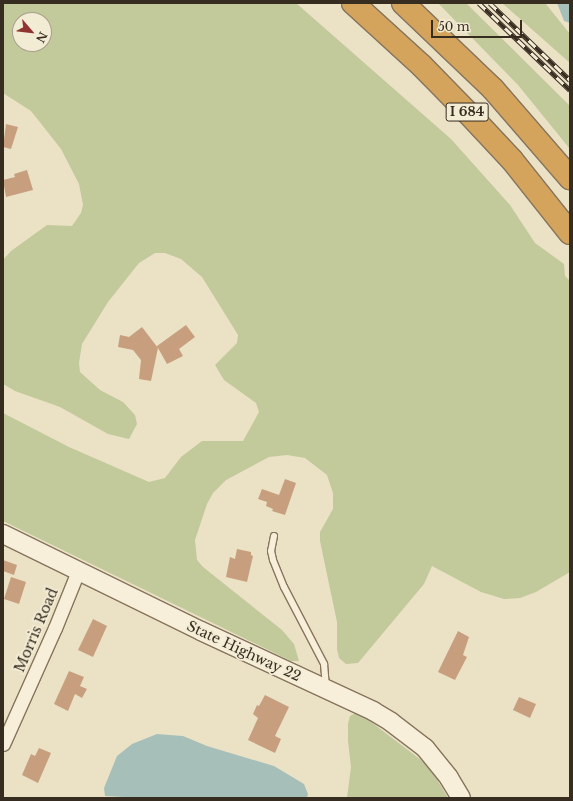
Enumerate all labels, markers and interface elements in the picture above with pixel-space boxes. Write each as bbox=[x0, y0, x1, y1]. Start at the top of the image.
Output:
north arrow bbox=[12, 12, 52, 52]
scale bar bbox=[433, 12, 524, 38]
text: 50 m bbox=[438, 19, 470, 34]
text: N bbox=[33, 29, 50, 45]
road number: I 684 bbox=[445, 101, 489, 123]
street label: Morris Road bbox=[11, 585, 61, 675]
street label: State Highway 22 bbox=[184, 617, 304, 685]

